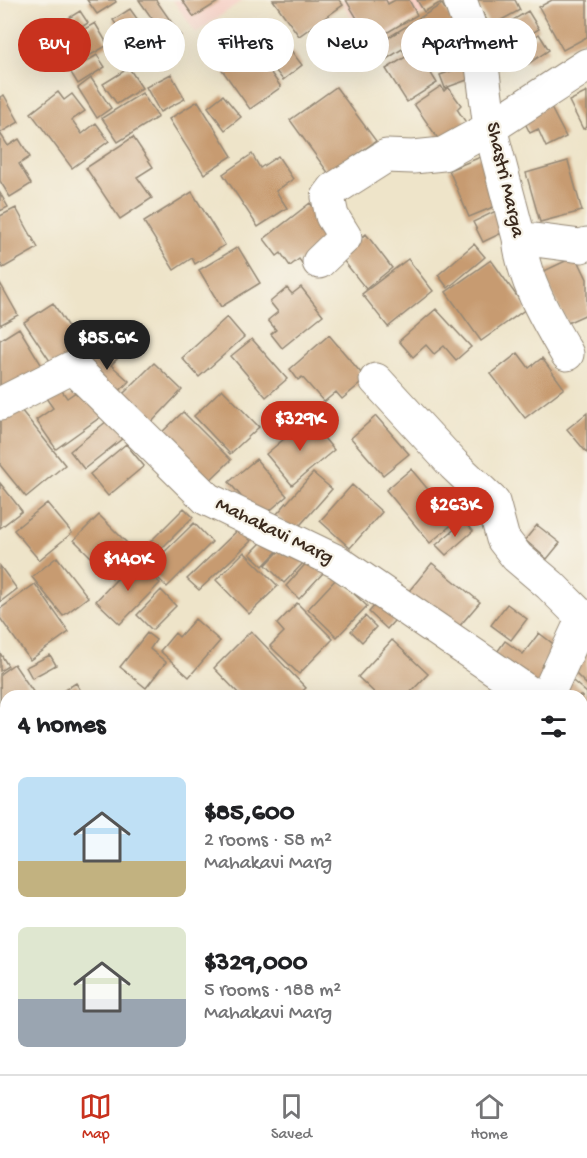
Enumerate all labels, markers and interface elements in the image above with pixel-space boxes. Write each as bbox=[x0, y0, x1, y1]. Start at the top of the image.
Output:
chip: Buy bbox=[18, 18, 91, 72]
chip: Rent bbox=[103, 18, 185, 72]
chip: Filters bbox=[197, 18, 294, 72]
chip: New bbox=[306, 18, 389, 72]
chip: Apartment bbox=[401, 18, 537, 72]
street label: Shastri Marga bbox=[480, 120, 529, 241]
pin: $85.6K bbox=[58, 320, 156, 371]
text: $85.6K bbox=[78, 328, 136, 351]
pin: $329K bbox=[258, 401, 342, 452]
text: $329K bbox=[275, 409, 325, 432]
pin: $263K bbox=[413, 487, 497, 538]
street label: Mahakavi Marg bbox=[211, 494, 337, 570]
text: $263K bbox=[430, 495, 480, 518]
pin: $140K bbox=[86, 541, 170, 592]
text: $140K bbox=[104, 549, 152, 572]
icon: filters bbox=[537, 710, 570, 743]
text: 4 homes bbox=[18, 711, 105, 742]
text: $85,600 bbox=[204, 799, 294, 830]
icon: home bbox=[66, 801, 138, 873]
text: 2 rooms · 58 m² bbox=[204, 830, 332, 853]
text: Mahakavi Marg bbox=[204, 853, 332, 876]
text: $329,000 bbox=[204, 949, 307, 980]
icon: home bbox=[66, 951, 138, 1023]
text: 5 rooms · 188 m² bbox=[204, 980, 341, 1003]
text: Mahakavi Marg bbox=[204, 1003, 332, 1026]
tab: Map bbox=[79, 1090, 112, 1145]
tab: Saved bbox=[271, 1090, 312, 1145]
tab: Home bbox=[471, 1090, 508, 1145]

